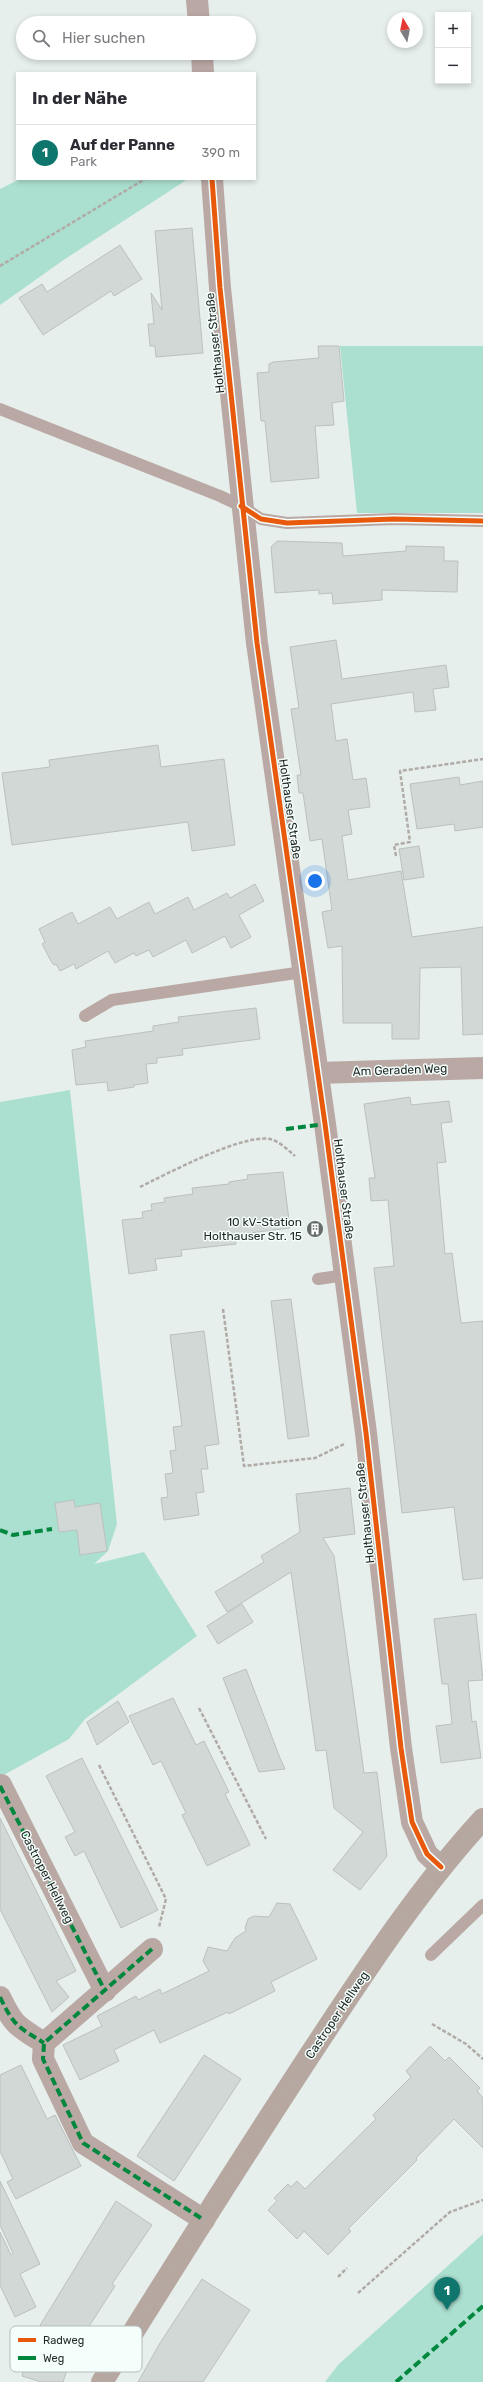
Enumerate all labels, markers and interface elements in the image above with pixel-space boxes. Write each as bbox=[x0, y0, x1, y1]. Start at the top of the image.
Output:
north arrow bbox=[387, 12, 423, 48]
map controls bbox=[435, 12, 471, 84]
button: + bbox=[435, 12, 471, 48]
search box bbox=[16, 16, 256, 60]
icon: search bbox=[30, 27, 52, 49]
text: Hier suchen bbox=[62, 29, 145, 47]
button: − bbox=[435, 48, 471, 84]
text: In der Nähe bbox=[32, 88, 127, 108]
text: Auf der Panne bbox=[70, 136, 175, 154]
text: 1 bbox=[42, 145, 48, 160]
text: 390 m bbox=[201, 145, 240, 160]
text: Park bbox=[70, 154, 97, 169]
street label: Holthauser Straße bbox=[203, 292, 227, 394]
street label: Holthauser Straße bbox=[276, 758, 304, 860]
your location bbox=[305, 871, 325, 891]
street label: Am Geraden Weg bbox=[352, 1061, 448, 1079]
street label: Holthauser Straße bbox=[331, 1138, 357, 1240]
place label: 10 kV-Station Holthauser Str. 15 bbox=[203, 1215, 302, 1243]
building icon: 10 kV-Station Holthauser Str. 15 bbox=[305, 1219, 325, 1239]
street label: Holthauser Straße bbox=[353, 1462, 377, 1564]
street label: Castroper Hellweg bbox=[18, 1828, 76, 1926]
street label: Castroper Hellweg bbox=[303, 1969, 371, 2061]
pin: 1 bbox=[434, 2277, 460, 2310]
legend bbox=[10, 2326, 142, 2372]
text: Radweg bbox=[43, 2334, 84, 2347]
text: Weg bbox=[43, 2352, 64, 2365]

